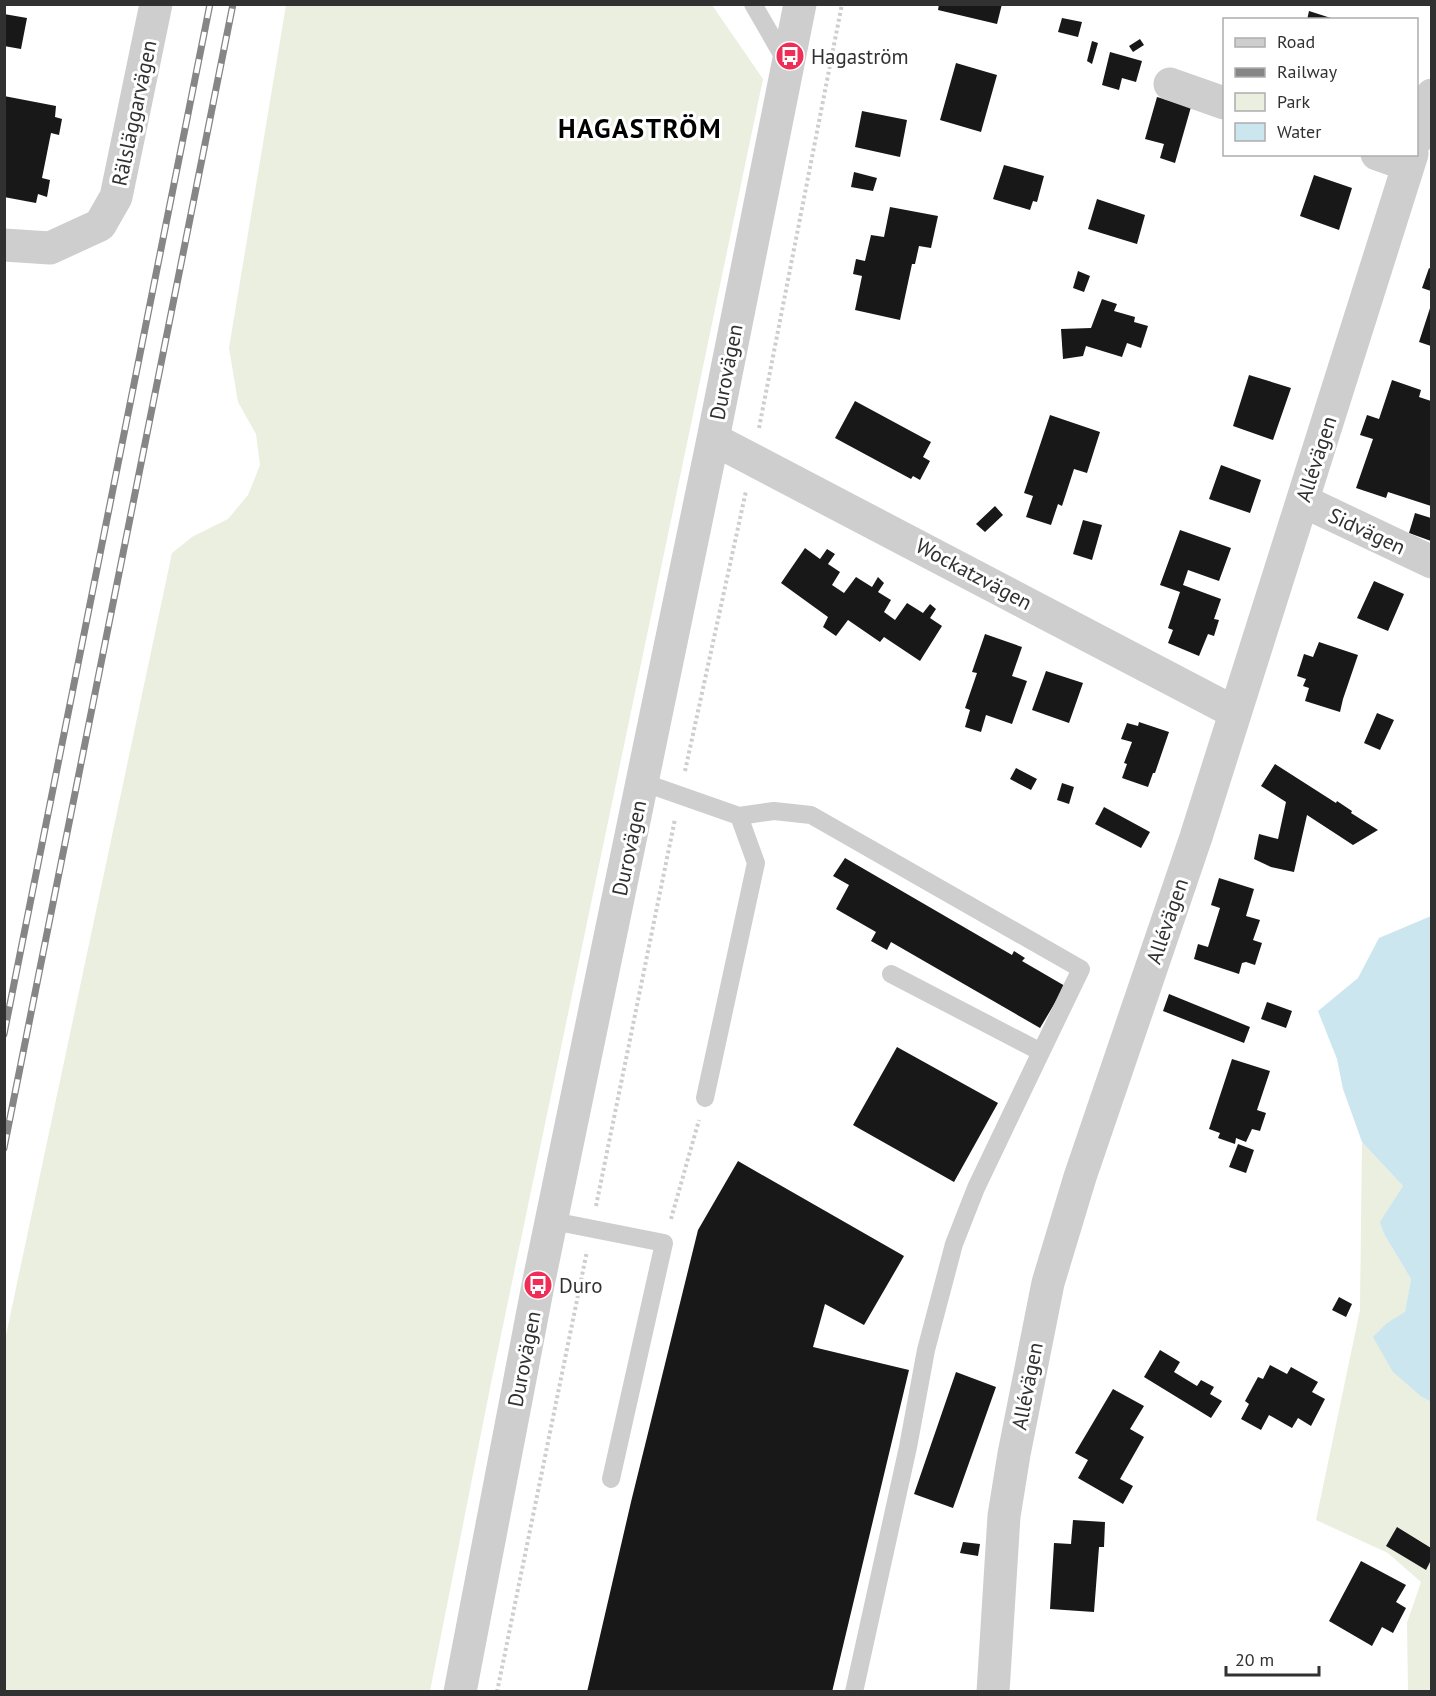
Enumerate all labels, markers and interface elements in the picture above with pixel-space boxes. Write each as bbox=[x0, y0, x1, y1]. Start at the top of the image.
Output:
legend bbox=[1223, 18, 1418, 156]
text: Road bbox=[1277, 30, 1315, 53]
street label: Rälsläggarvägen bbox=[105, 38, 163, 188]
bus stop icon: Hagaström bbox=[774, 40, 806, 72]
place label: Hagaström bbox=[811, 43, 909, 70]
text: Railway bbox=[1277, 60, 1338, 83]
text: Park bbox=[1277, 90, 1310, 113]
district label: HAGASTRÖM bbox=[558, 111, 722, 145]
text: Water bbox=[1277, 120, 1321, 143]
street label: Durovägen bbox=[703, 322, 749, 422]
street label: Allévägen bbox=[1289, 413, 1343, 505]
street label: Sidvägen bbox=[1324, 501, 1410, 561]
street label: Wockatzvägen bbox=[911, 532, 1037, 616]
street label: Durovägen bbox=[606, 798, 652, 898]
street label: Allévägen bbox=[1140, 875, 1194, 967]
bus stop icon: Duro bbox=[522, 1269, 554, 1301]
place label: Duro bbox=[559, 1272, 602, 1299]
street label: Durovägen bbox=[501, 1309, 547, 1409]
street label: Allévägen bbox=[1005, 1340, 1049, 1432]
scale bar bbox=[1226, 1639, 1319, 1677]
text: 20 m bbox=[1235, 1648, 1274, 1671]

